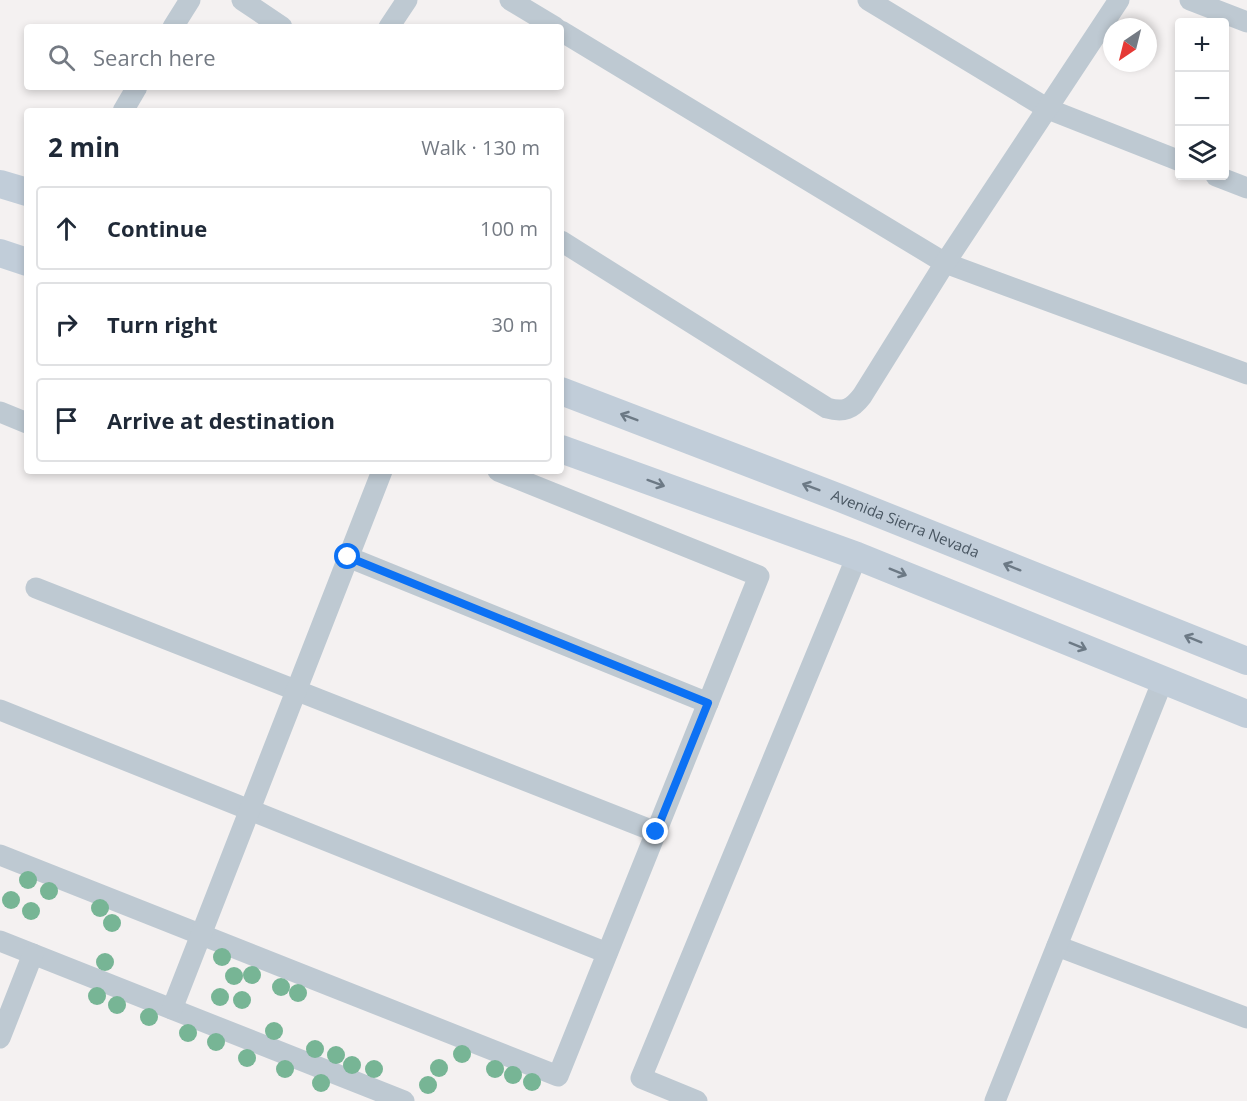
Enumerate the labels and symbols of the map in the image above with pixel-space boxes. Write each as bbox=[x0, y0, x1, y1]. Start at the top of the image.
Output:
north arrow bbox=[1103, 18, 1157, 72]
one-way arrow bbox=[620, 411, 639, 422]
one-way arrow bbox=[646, 479, 664, 490]
one-way arrow bbox=[802, 481, 821, 492]
street label: Avenida Sierra Nevada bbox=[829, 485, 983, 562]
route start bbox=[334, 543, 360, 569]
one-way arrow bbox=[1003, 561, 1021, 572]
one-way arrow bbox=[888, 567, 906, 578]
one-way arrow bbox=[1184, 633, 1202, 644]
one-way arrow bbox=[1069, 641, 1087, 652]
route end bbox=[642, 818, 668, 844]

